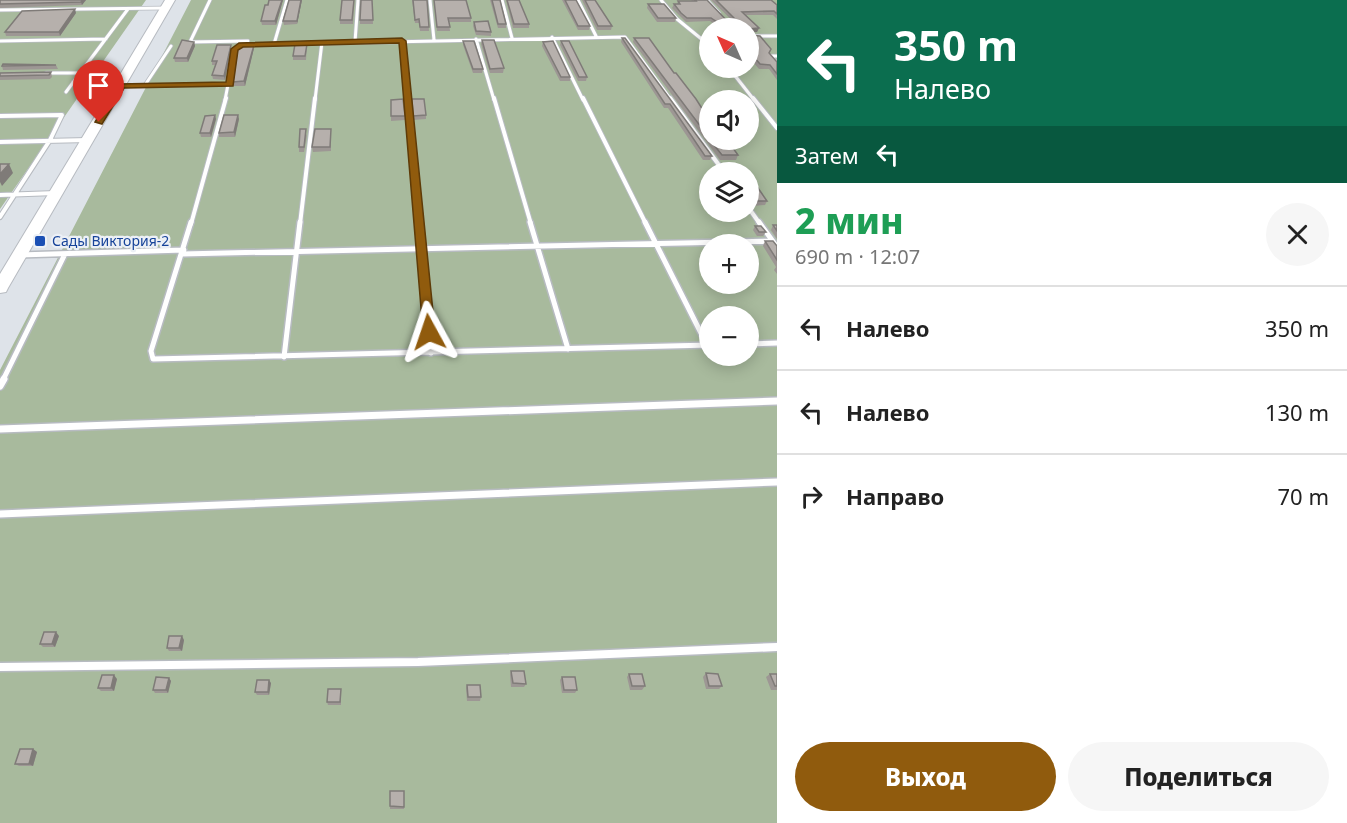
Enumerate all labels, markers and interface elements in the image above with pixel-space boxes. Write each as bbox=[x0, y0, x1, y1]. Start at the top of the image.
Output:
text: 350 m bbox=[894, 16, 1018, 73]
north arrow bbox=[699, 18, 759, 78]
map controls bbox=[699, 18, 759, 366]
icon: left bbox=[795, 24, 873, 102]
pin bbox=[73, 60, 124, 122]
icon: arrive bbox=[82, 69, 115, 102]
text: Налево bbox=[894, 70, 991, 107]
button: sound bbox=[699, 90, 759, 150]
icon: left bbox=[871, 138, 904, 171]
text: Затем bbox=[795, 140, 859, 170]
button: layers bbox=[699, 162, 759, 222]
text: 2 мин bbox=[795, 196, 904, 245]
button: close bbox=[1266, 203, 1329, 266]
place label: Сады Виктория-2 bbox=[52, 231, 169, 250]
marker: Сады Виктория-2 bbox=[33, 234, 47, 248]
button: + bbox=[699, 234, 759, 294]
text: 690 m · 12:07 bbox=[795, 243, 920, 270]
position arrow bbox=[397, 300, 461, 364]
button: − bbox=[699, 306, 759, 366]
icon: left bbox=[795, 312, 828, 345]
text: Налево bbox=[846, 313, 929, 343]
text: 350 m bbox=[1265, 313, 1329, 343]
icon: left bbox=[795, 396, 828, 429]
text: Налево bbox=[846, 397, 929, 427]
text: 130 m bbox=[1265, 397, 1329, 427]
icon: right bbox=[795, 480, 828, 513]
text: Направо bbox=[846, 481, 944, 511]
text: 70 m bbox=[1278, 481, 1329, 511]
button: Выход bbox=[795, 742, 1056, 811]
button: Поделиться bbox=[1068, 742, 1329, 811]

